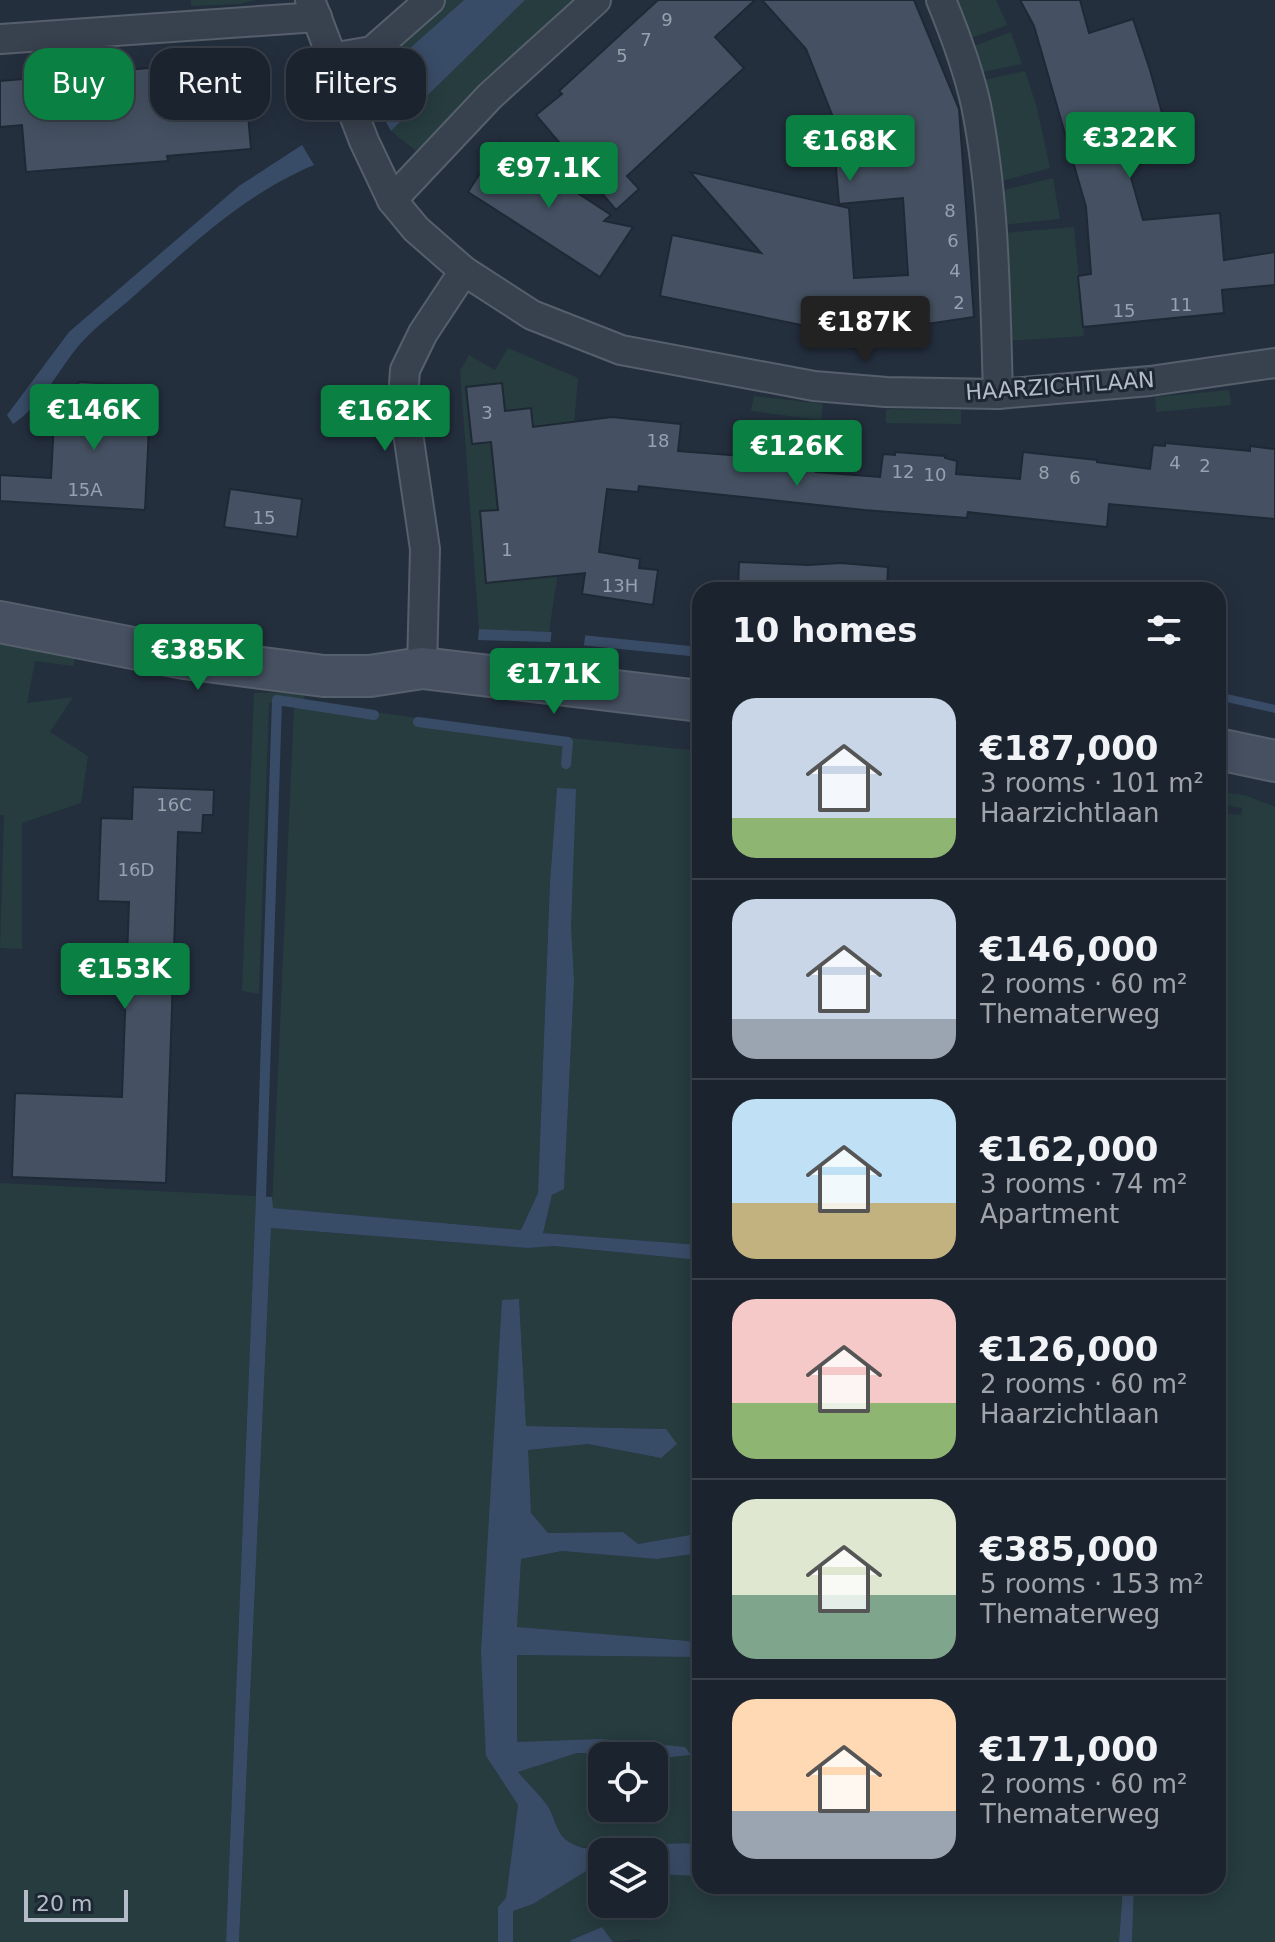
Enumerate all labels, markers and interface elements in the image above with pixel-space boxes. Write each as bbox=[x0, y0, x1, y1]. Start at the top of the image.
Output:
house number: 9 bbox=[661, 9, 673, 30]
house number: 7 bbox=[640, 29, 652, 50]
house number: 5 bbox=[616, 45, 628, 66]
chip: Buy bbox=[24, 48, 134, 120]
chip: Rent bbox=[150, 48, 270, 120]
chip: Filters bbox=[286, 48, 426, 120]
pin: €322K bbox=[1074, 112, 1186, 180]
pin: €168K bbox=[794, 115, 906, 183]
text: €322K bbox=[1084, 123, 1176, 153]
text: €168K bbox=[804, 126, 896, 156]
pin: €97.1K bbox=[484, 142, 614, 210]
text: €97.1K bbox=[498, 153, 600, 183]
house number: 8 bbox=[944, 200, 956, 221]
house number: 6 bbox=[947, 230, 959, 251]
house number: 4 bbox=[949, 260, 961, 281]
house number: 2 bbox=[953, 292, 965, 313]
house number: 11 bbox=[1170, 294, 1192, 315]
pin: €187K bbox=[809, 296, 921, 364]
house number: 15 bbox=[1113, 300, 1135, 321]
text: €187K bbox=[819, 307, 911, 337]
street label: HAARZICHTLAAN bbox=[965, 367, 1155, 405]
pin: €146K bbox=[38, 384, 150, 452]
pin: €162K bbox=[329, 385, 441, 453]
text: €146K bbox=[48, 395, 140, 425]
text: €162K bbox=[339, 396, 431, 426]
house number: 3 bbox=[481, 402, 493, 423]
pin: €126K bbox=[741, 420, 853, 488]
house number: 18 bbox=[647, 430, 669, 451]
text: €126K bbox=[751, 431, 843, 461]
house number: 4 bbox=[1169, 452, 1181, 473]
house number: 2 bbox=[1199, 455, 1211, 476]
house number: 12 bbox=[892, 461, 914, 482]
house number: 8 bbox=[1038, 462, 1050, 483]
house number: 10 bbox=[924, 464, 946, 485]
house number: 6 bbox=[1069, 467, 1081, 488]
house number: 15A bbox=[67, 479, 103, 500]
house number: 15 bbox=[253, 507, 275, 528]
house number: 1 bbox=[501, 539, 513, 560]
house number: 13H bbox=[602, 575, 638, 596]
icon: filters bbox=[1142, 608, 1186, 652]
text: 10 homes bbox=[732, 610, 917, 650]
pin: €385K bbox=[142, 624, 254, 692]
text: €385K bbox=[152, 635, 244, 665]
pin: €171K bbox=[498, 648, 610, 716]
text: €171K bbox=[508, 659, 600, 689]
text: €187,000 bbox=[980, 728, 1159, 768]
icon: home bbox=[796, 730, 892, 826]
text: 3 rooms · 101 m² bbox=[980, 768, 1204, 798]
house number: 16C bbox=[156, 794, 192, 815]
text: Haarzichtlaan bbox=[980, 798, 1160, 828]
house number: 16D bbox=[118, 859, 154, 880]
text: €146,000 bbox=[980, 929, 1159, 969]
icon: home bbox=[796, 931, 892, 1027]
pin: €153K bbox=[69, 943, 181, 1011]
text: €153K bbox=[79, 954, 171, 984]
text: 2 rooms · 60 m² bbox=[980, 969, 1188, 999]
text: Thematerweg bbox=[980, 999, 1160, 1029]
text: €162,000 bbox=[980, 1129, 1159, 1169]
icon: home bbox=[796, 1131, 892, 1227]
text: 3 rooms · 74 m² bbox=[980, 1169, 1188, 1199]
text: Apartment bbox=[980, 1199, 1119, 1229]
text: €126,000 bbox=[980, 1329, 1159, 1369]
icon: home bbox=[796, 1331, 892, 1427]
text: 2 rooms · 60 m² bbox=[980, 1369, 1188, 1399]
text: Haarzichtlaan bbox=[980, 1399, 1160, 1429]
text: €385,000 bbox=[980, 1529, 1159, 1569]
icon: home bbox=[796, 1531, 892, 1627]
text: 5 rooms · 153 m² bbox=[980, 1569, 1204, 1599]
text: Thematerweg bbox=[980, 1599, 1160, 1629]
text: €171,000 bbox=[980, 1729, 1159, 1769]
icon: home bbox=[796, 1731, 892, 1827]
map controls bbox=[588, 1742, 668, 1918]
button: locate bbox=[588, 1742, 668, 1822]
text: 2 rooms · 60 m² bbox=[980, 1769, 1188, 1799]
text: Thematerweg bbox=[980, 1799, 1160, 1829]
button: layers bbox=[588, 1838, 668, 1918]
scale bar bbox=[24, 1886, 128, 1922]
text: 20 m bbox=[36, 1891, 92, 1916]

